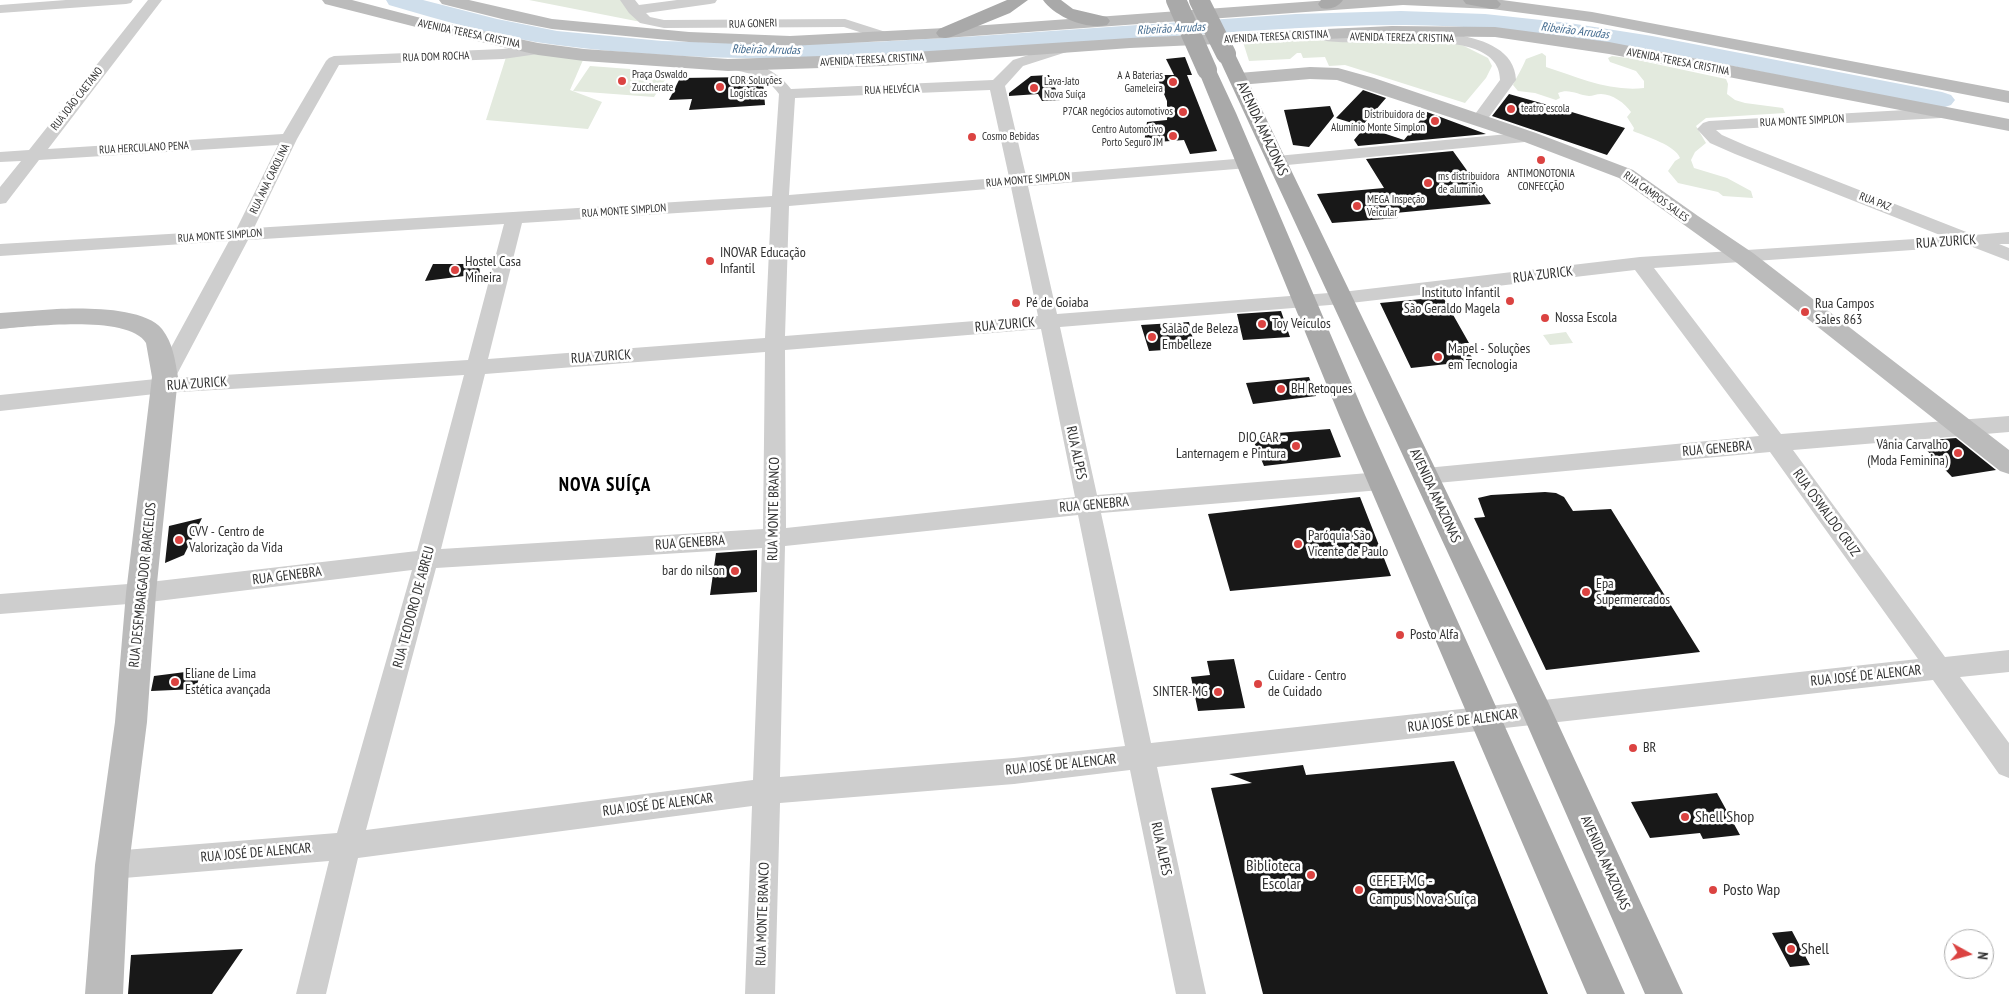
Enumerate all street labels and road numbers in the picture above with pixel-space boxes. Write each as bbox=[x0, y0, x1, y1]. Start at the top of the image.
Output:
street label: AVENIDA TERESA CRISTINA bbox=[417, 17, 521, 51]
street label: RUA GONERI bbox=[729, 17, 777, 31]
street label: AVENIDA TERESA CRISTINA bbox=[1224, 28, 1328, 46]
street label: AVENIDA TEREZA CRISTINA bbox=[1350, 30, 1454, 46]
street label: AVENIDA TERESA CRISTINA bbox=[1626, 46, 1730, 78]
street label: RUA DOM ROCHA bbox=[402, 49, 470, 65]
street label: AVENIDA TERESA CRISTINA bbox=[820, 51, 924, 69]
street label: RUA JOÃO CAETANO bbox=[48, 65, 106, 133]
street label: AVENIDA AMAZONAS bbox=[1233, 79, 1291, 179]
street label: RUA HELVÉCIA bbox=[864, 82, 920, 98]
street label: RUA MONTE SIMPLON bbox=[1759, 112, 1845, 130]
street label: RUA HERCULANO PENA bbox=[99, 139, 189, 157]
street label: RUA ANA CAROLINA bbox=[247, 142, 293, 216]
street label: RUA CAMPOS SALES bbox=[1621, 169, 1691, 225]
street label: RUA MONTE SIMPLON bbox=[985, 170, 1071, 190]
street label: RUA PAZ bbox=[1857, 190, 1893, 214]
street label: RUA MONTE SIMPLON bbox=[581, 201, 667, 221]
street label: RUA MONTE SIMPLON bbox=[177, 226, 263, 246]
street label: RUA ZURICK bbox=[1915, 232, 1977, 252]
street label: RUA ZURICK bbox=[1512, 263, 1574, 287]
street label: RUA ZURICK bbox=[974, 314, 1036, 336]
street label: RUA ZURICK bbox=[570, 347, 632, 367]
street label: RUA ZURICK bbox=[166, 374, 228, 394]
street label: RUA ALPES bbox=[1062, 425, 1090, 481]
street label: RUA GENEBRA bbox=[1682, 438, 1752, 460]
street label: AVENIDA AMAZONAS bbox=[1406, 446, 1464, 546]
street label: RUA MONTE BRANCO bbox=[765, 457, 783, 561]
street label: RUA OSWALDO CRUZ bbox=[1789, 466, 1863, 560]
street label: RUA GENEBRA bbox=[1059, 494, 1129, 516]
street label: RUA DESEMBARGADOR BARCELOS bbox=[126, 501, 160, 669]
street label: RUA GENEBRA bbox=[655, 532, 725, 554]
street label: RUA TEODORO DE ABREU bbox=[390, 544, 438, 670]
street label: RUA GENEBRA bbox=[251, 563, 323, 589]
street label: RUA JOSÉ DE ALENCAR bbox=[1810, 662, 1922, 690]
street label: RUA JOSÉ DE ALENCAR bbox=[1407, 706, 1519, 736]
street label: RUA JOSÉ DE ALENCAR bbox=[1005, 751, 1117, 779]
street label: RUA JOSÉ DE ALENCAR bbox=[602, 790, 714, 820]
street label: AVENIDA AMAZONAS bbox=[1577, 813, 1633, 913]
street label: RUA ALPES bbox=[1147, 821, 1175, 877]
street label: RUA JOSÉ DE ALENCAR bbox=[200, 840, 312, 866]
street label: RUA MONTE BRANCO bbox=[753, 862, 773, 966]

